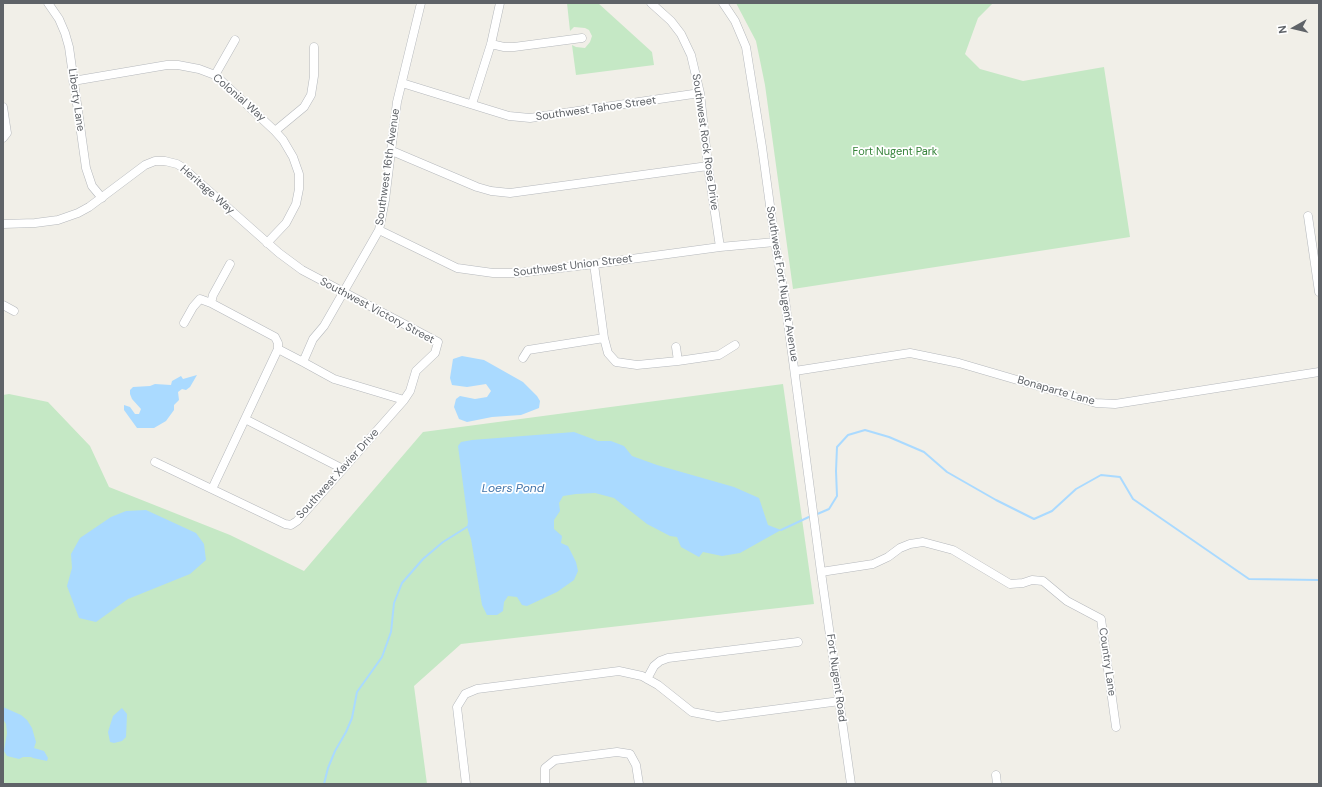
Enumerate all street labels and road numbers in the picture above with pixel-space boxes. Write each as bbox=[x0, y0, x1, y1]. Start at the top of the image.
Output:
street label: Liberty Lane bbox=[65, 68, 87, 132]
street label: Colonial Way bbox=[210, 71, 268, 125]
street label: Southwest Rock Rose Drive bbox=[689, 73, 721, 211]
street label: Southwest Tahoe Street bbox=[535, 94, 657, 124]
street label: Southwest 16th Avenue bbox=[373, 108, 403, 226]
street label: Heritage Way bbox=[177, 163, 237, 217]
street label: Southwest Fort Nugent Avenue bbox=[763, 205, 801, 363]
street label: Southwest Union Street bbox=[513, 252, 633, 280]
street label: Southwest Victory Street bbox=[317, 275, 437, 347]
street label: Bonaparte Lane bbox=[1016, 374, 1096, 408]
street label: Southwest Xavier Drive bbox=[294, 426, 382, 522]
street label: Country Lane bbox=[1096, 627, 1118, 697]
street label: Fort Nugent Road bbox=[823, 633, 849, 723]

